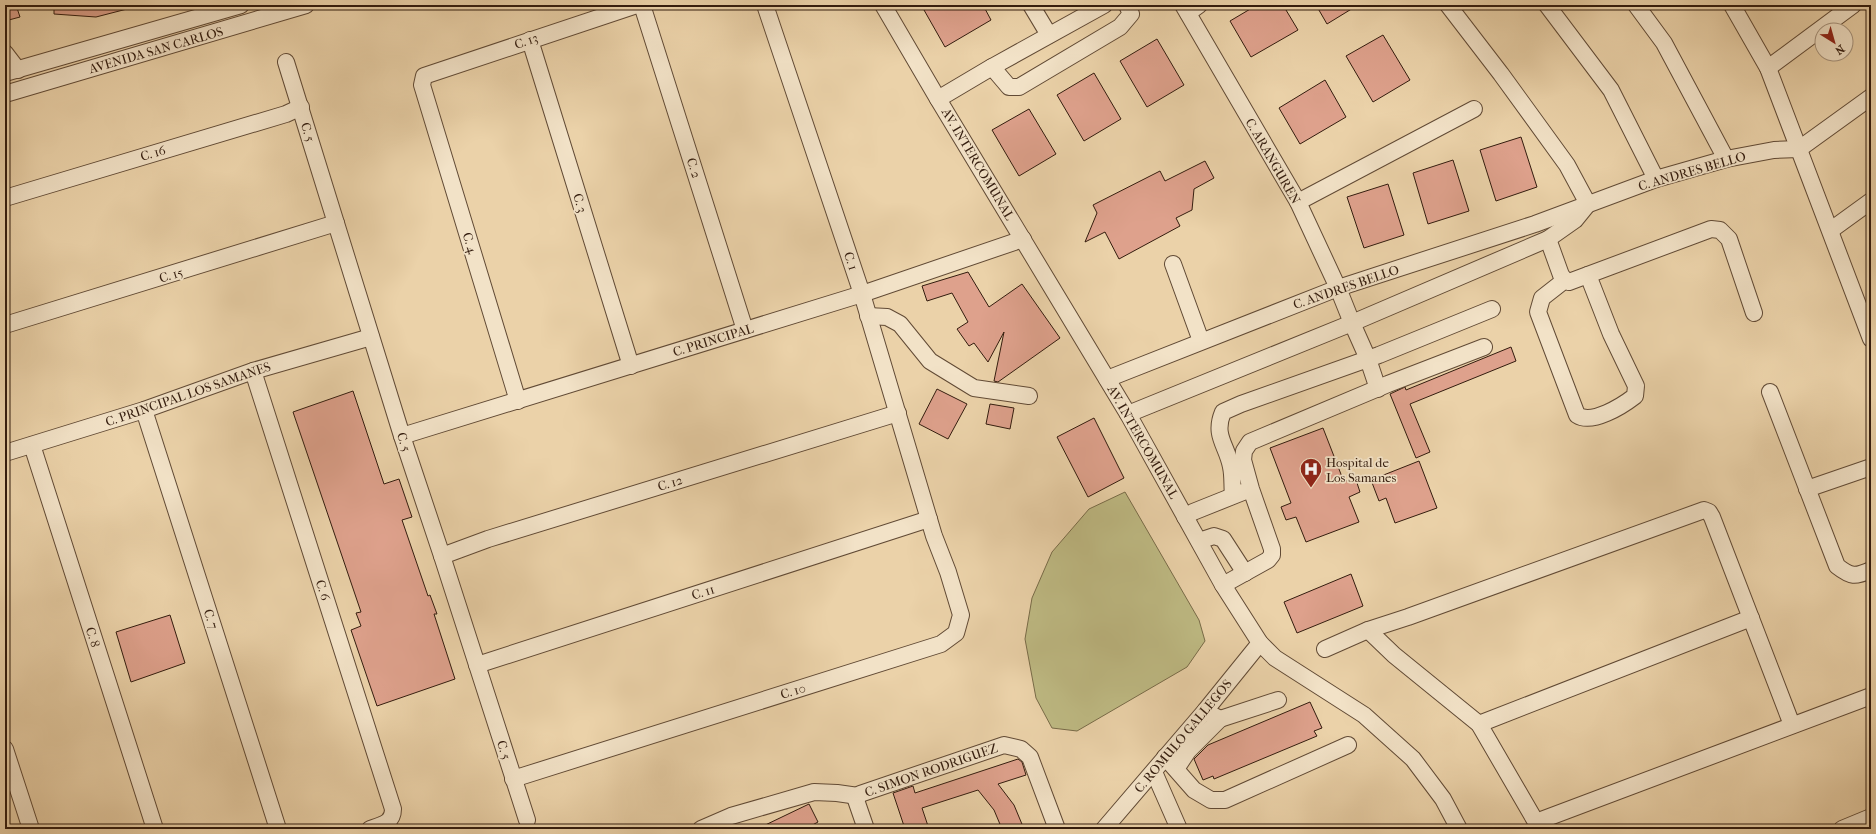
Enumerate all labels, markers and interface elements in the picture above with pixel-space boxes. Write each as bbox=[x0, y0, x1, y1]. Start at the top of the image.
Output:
north arrow bbox=[1814, 22, 1854, 62]
street label: AVENIDA SAN CARLOS bbox=[86, 24, 225, 77]
street label: C. 13 bbox=[512, 30, 540, 52]
text: N bbox=[1832, 42, 1847, 58]
street label: AV. INTERCOMUNAL bbox=[938, 104, 1017, 223]
street label: C. ARANGUREN bbox=[1242, 115, 1304, 207]
street label: C. 5 bbox=[298, 120, 318, 144]
street label: C. 16 bbox=[139, 142, 168, 164]
street label: C. ANDRES BELLO bbox=[1637, 148, 1747, 194]
street label: C. 2 bbox=[684, 156, 704, 180]
street label: C. 3 bbox=[570, 192, 590, 214]
street label: C. 4 bbox=[460, 230, 480, 256]
street label: C. 1 bbox=[841, 250, 861, 272]
street label: C. ANDRES BELLO bbox=[1291, 262, 1401, 312]
street label: C. 15 bbox=[157, 264, 185, 286]
street label: C. PRINCIPAL bbox=[671, 321, 755, 359]
street label: C. PRINCIPAL LOS SAMANES bbox=[103, 359, 273, 429]
street label: AV. INTERCOMUNAL bbox=[1104, 382, 1182, 501]
street label: C. 5 bbox=[394, 430, 414, 454]
place label: Hospital de Los Samanes bbox=[1326, 455, 1397, 485]
hospital icon: Hospital de Los Samanes bbox=[1298, 456, 1324, 489]
street label: C. 12 bbox=[656, 472, 685, 494]
street label: C. 6 bbox=[313, 578, 334, 603]
street label: C. 11 bbox=[690, 581, 716, 603]
street label: C. 7 bbox=[201, 607, 221, 631]
street label: C. 8 bbox=[83, 625, 103, 649]
street label: C. ROMULO GALLEGOS bbox=[1131, 676, 1235, 796]
street label: C. 10 bbox=[779, 680, 807, 702]
street label: C. 5 bbox=[494, 738, 514, 762]
street label: C. SIMON RODRIGUEZ bbox=[863, 740, 1000, 800]

